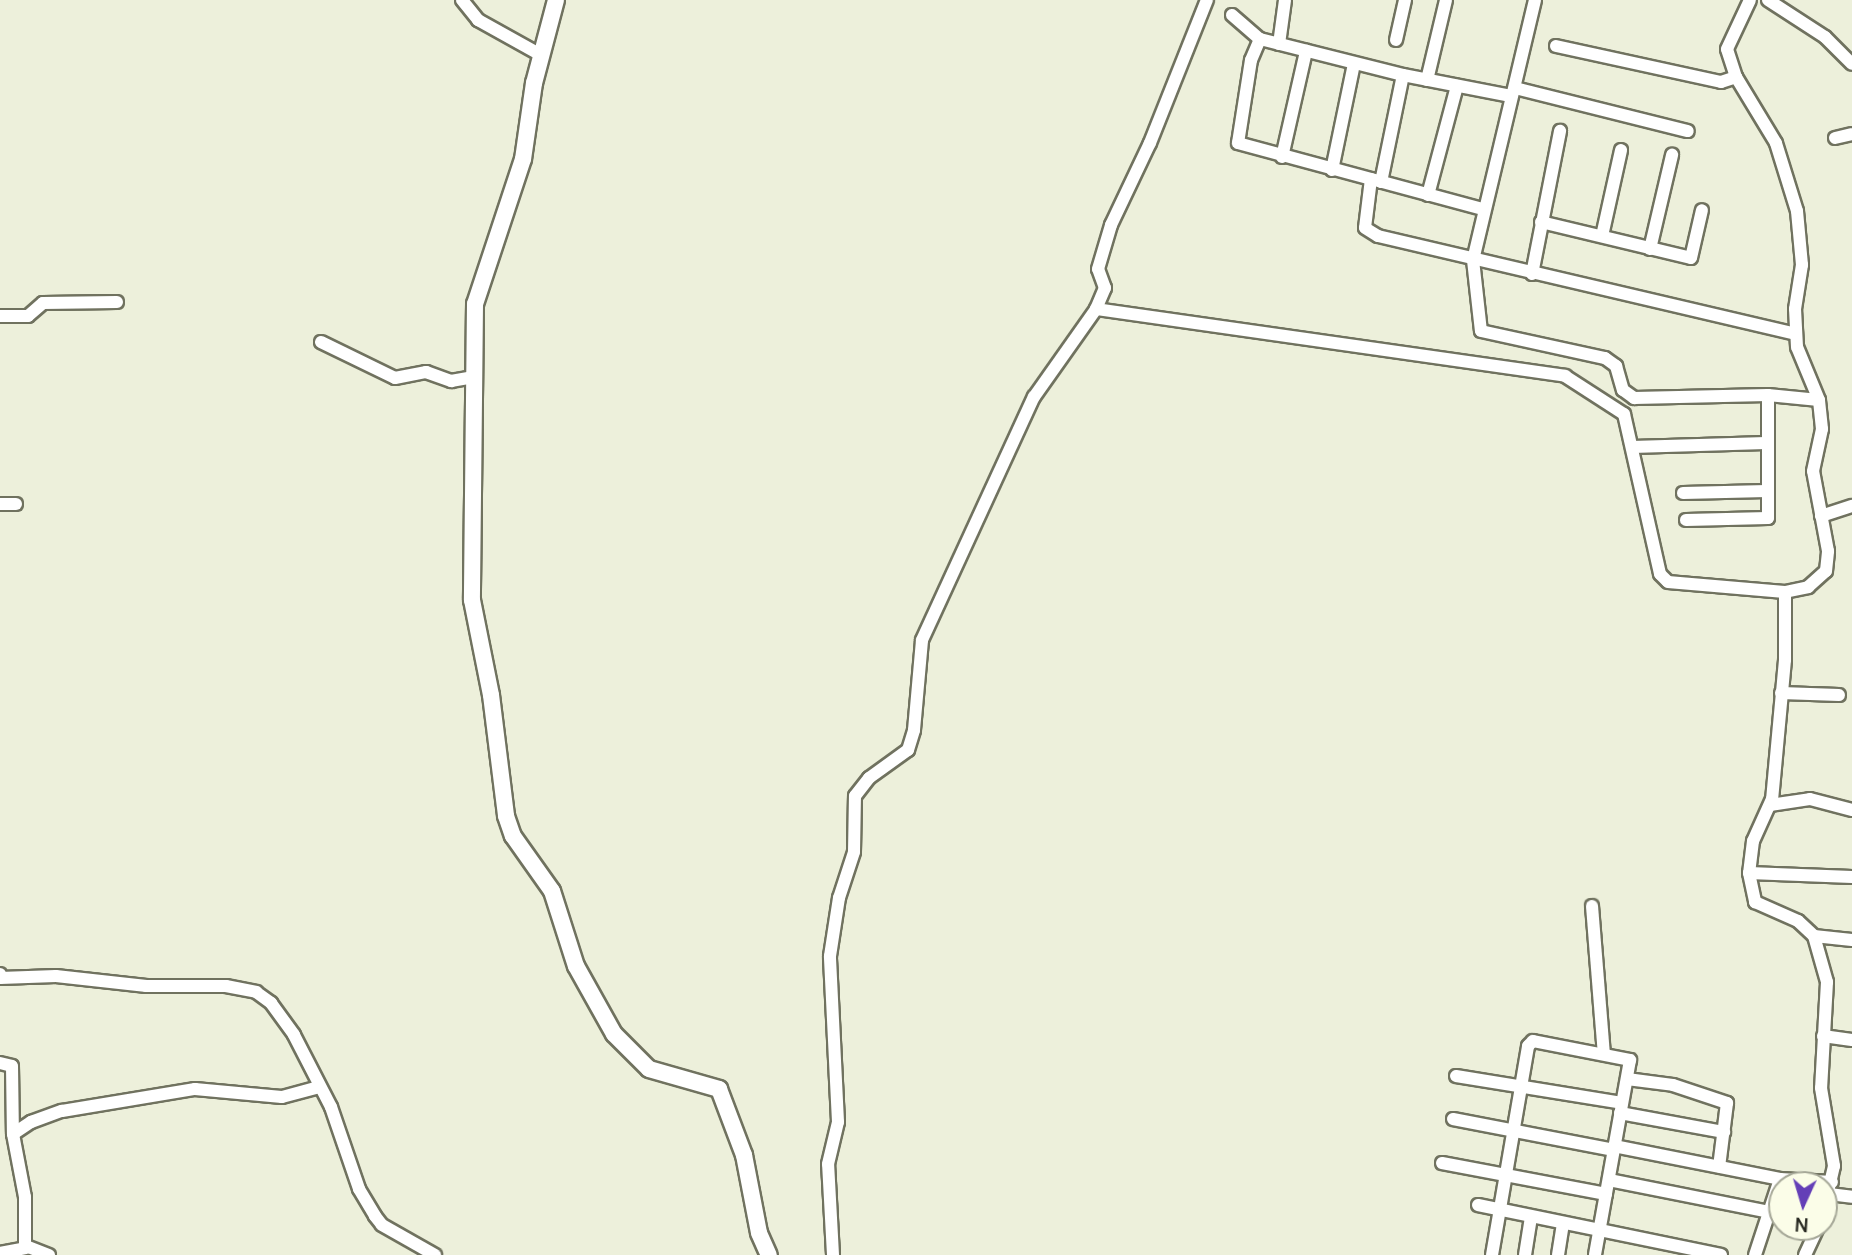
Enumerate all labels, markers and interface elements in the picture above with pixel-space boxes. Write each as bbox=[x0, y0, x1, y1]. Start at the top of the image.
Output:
north arrow bbox=[1768, 1171, 1838, 1241]
text: N bbox=[1794, 1212, 1809, 1238]

